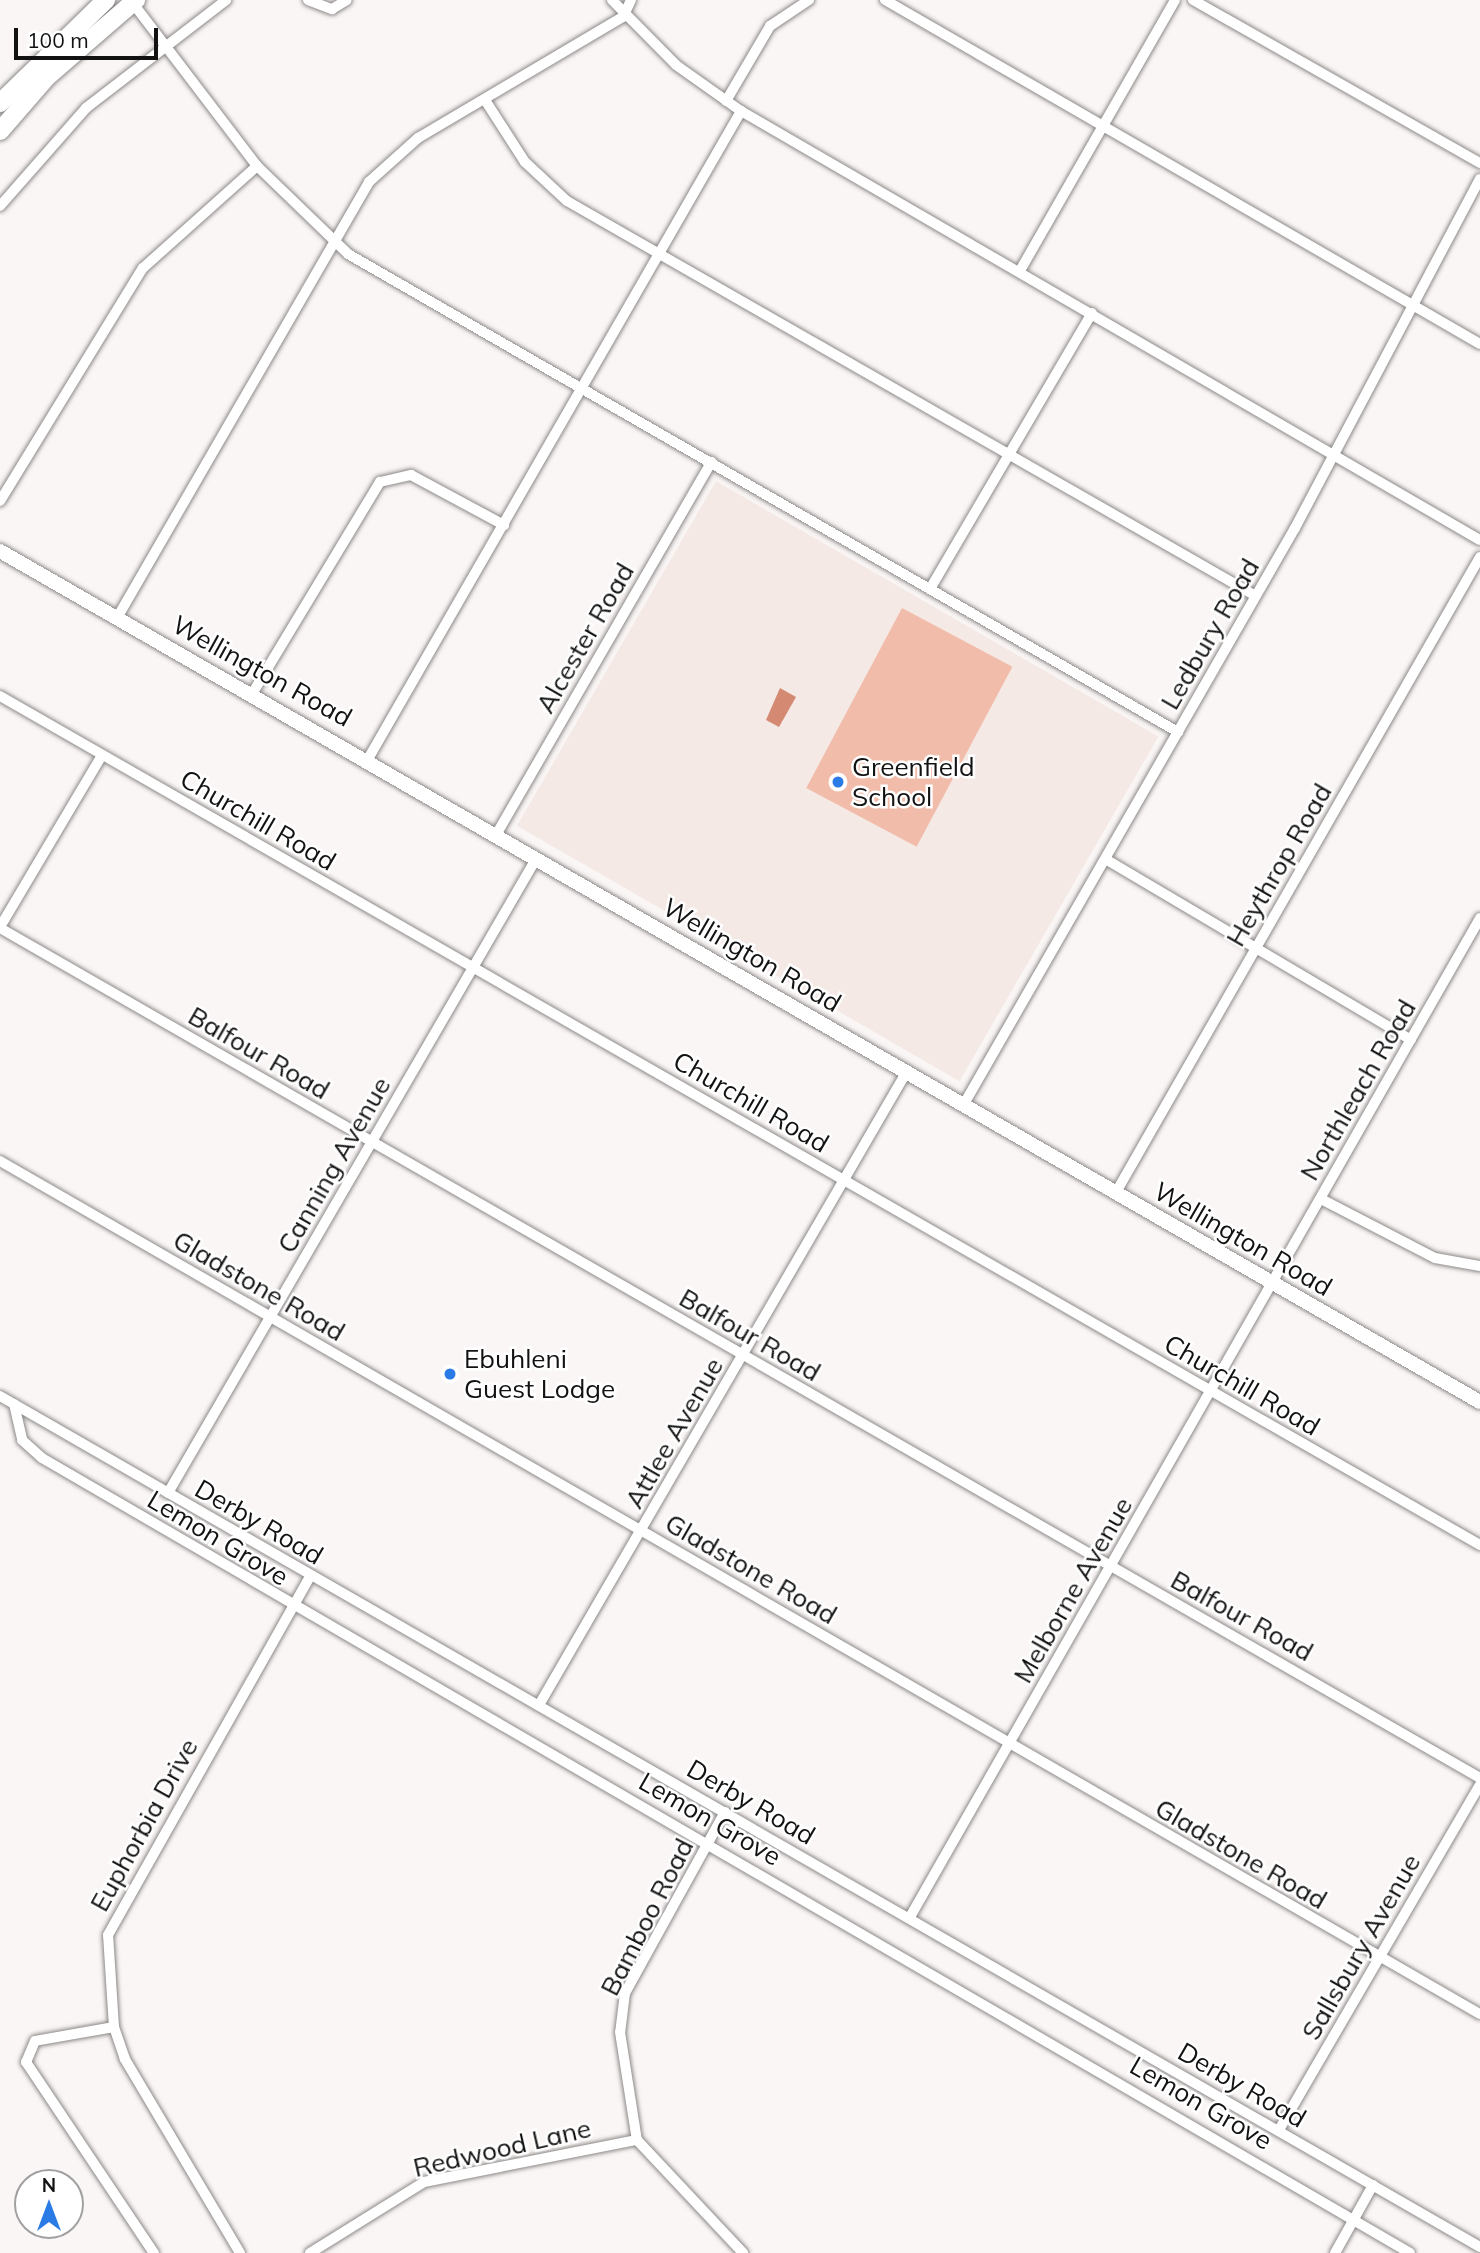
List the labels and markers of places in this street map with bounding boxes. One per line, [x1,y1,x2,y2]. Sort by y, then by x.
place label: Greenfield School [852,751,975,812]
marker: Greenfield School [830,774,846,790]
place label: Ebuhleni Guest Lodge [464,1343,615,1404]
marker: Ebuhleni Guest Lodge [442,1366,458,1382]

